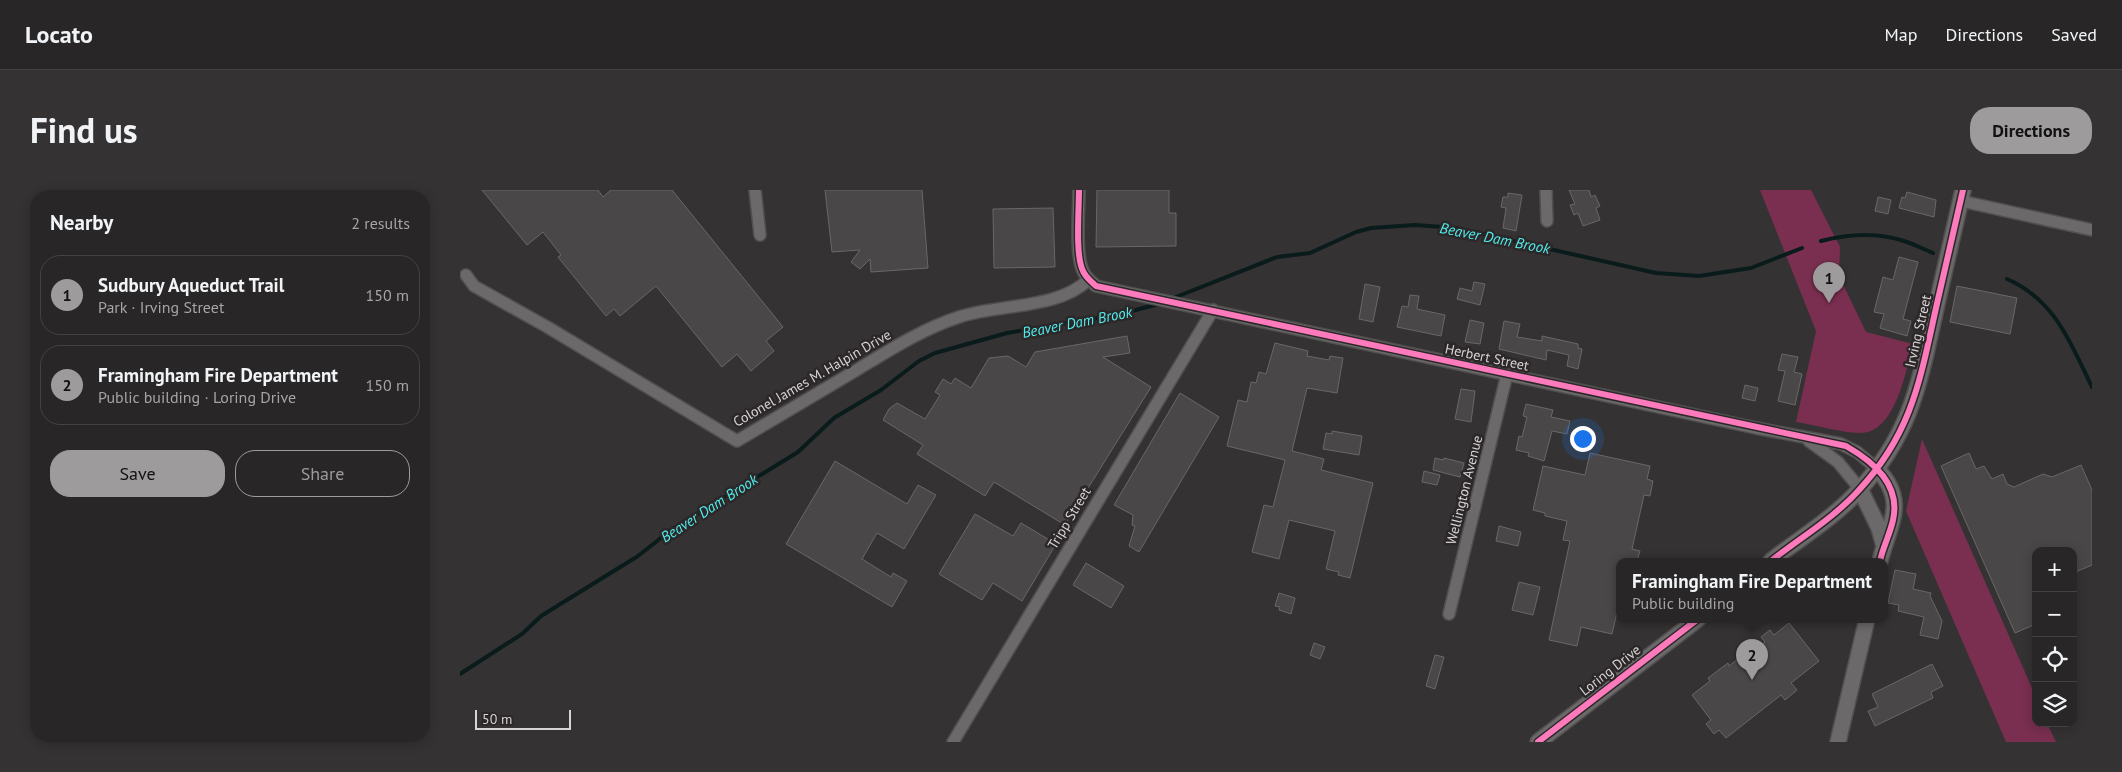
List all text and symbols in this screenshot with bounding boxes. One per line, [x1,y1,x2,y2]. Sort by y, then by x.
text: Locato [25,19,93,50]
text: Map [1885,23,1917,46]
text: Directions [1945,23,2023,46]
text: Saved [2051,23,2097,46]
text: Find us [30,107,138,153]
button: Directions [1970,107,2092,154]
text: Nearby [50,209,113,236]
text: 2 results [351,213,410,233]
water label: Beaver Dam Brook [1438,218,1553,258]
pin: 1 [1813,262,1845,303]
text: Sudbury Aqueduct Trail [98,273,284,297]
text: 1 [62,285,72,305]
text: 150 m [366,285,409,305]
street label: Irving Street [1901,293,1935,369]
text: Park · Irving Street [98,297,224,317]
water label: Beaver Dam Brook [1020,302,1135,342]
street label: Colonel James M. Halpin Drive [730,325,894,431]
street label: Herbert Street [1443,339,1531,375]
text: Framingham Fire Department [98,363,338,387]
text: 2 [62,375,72,395]
text: 150 m [366,375,409,395]
text: Public building · Loring Drive [98,387,296,407]
your location [1570,426,1596,452]
street label: Wellington Avenue [1442,433,1486,547]
button: Save [50,450,225,497]
button: Share [235,450,410,497]
water label: Beaver Dam Brook [657,469,762,546]
street label: Tripp Street [1043,483,1095,552]
map controls [2032,547,2077,727]
button: + [2032,547,2077,592]
popup [1616,558,1888,623]
text: Framingham Fire Department [1632,569,1872,593]
button: − [2032,592,2077,637]
text: Public building [1632,593,1734,613]
button: locate [2032,637,2077,682]
pin: 2 [1736,639,1768,680]
street label: Loring Drive [1576,641,1644,699]
button: layers [2032,682,2077,727]
scale bar [475,707,571,730]
text: 50 m [482,710,512,728]

